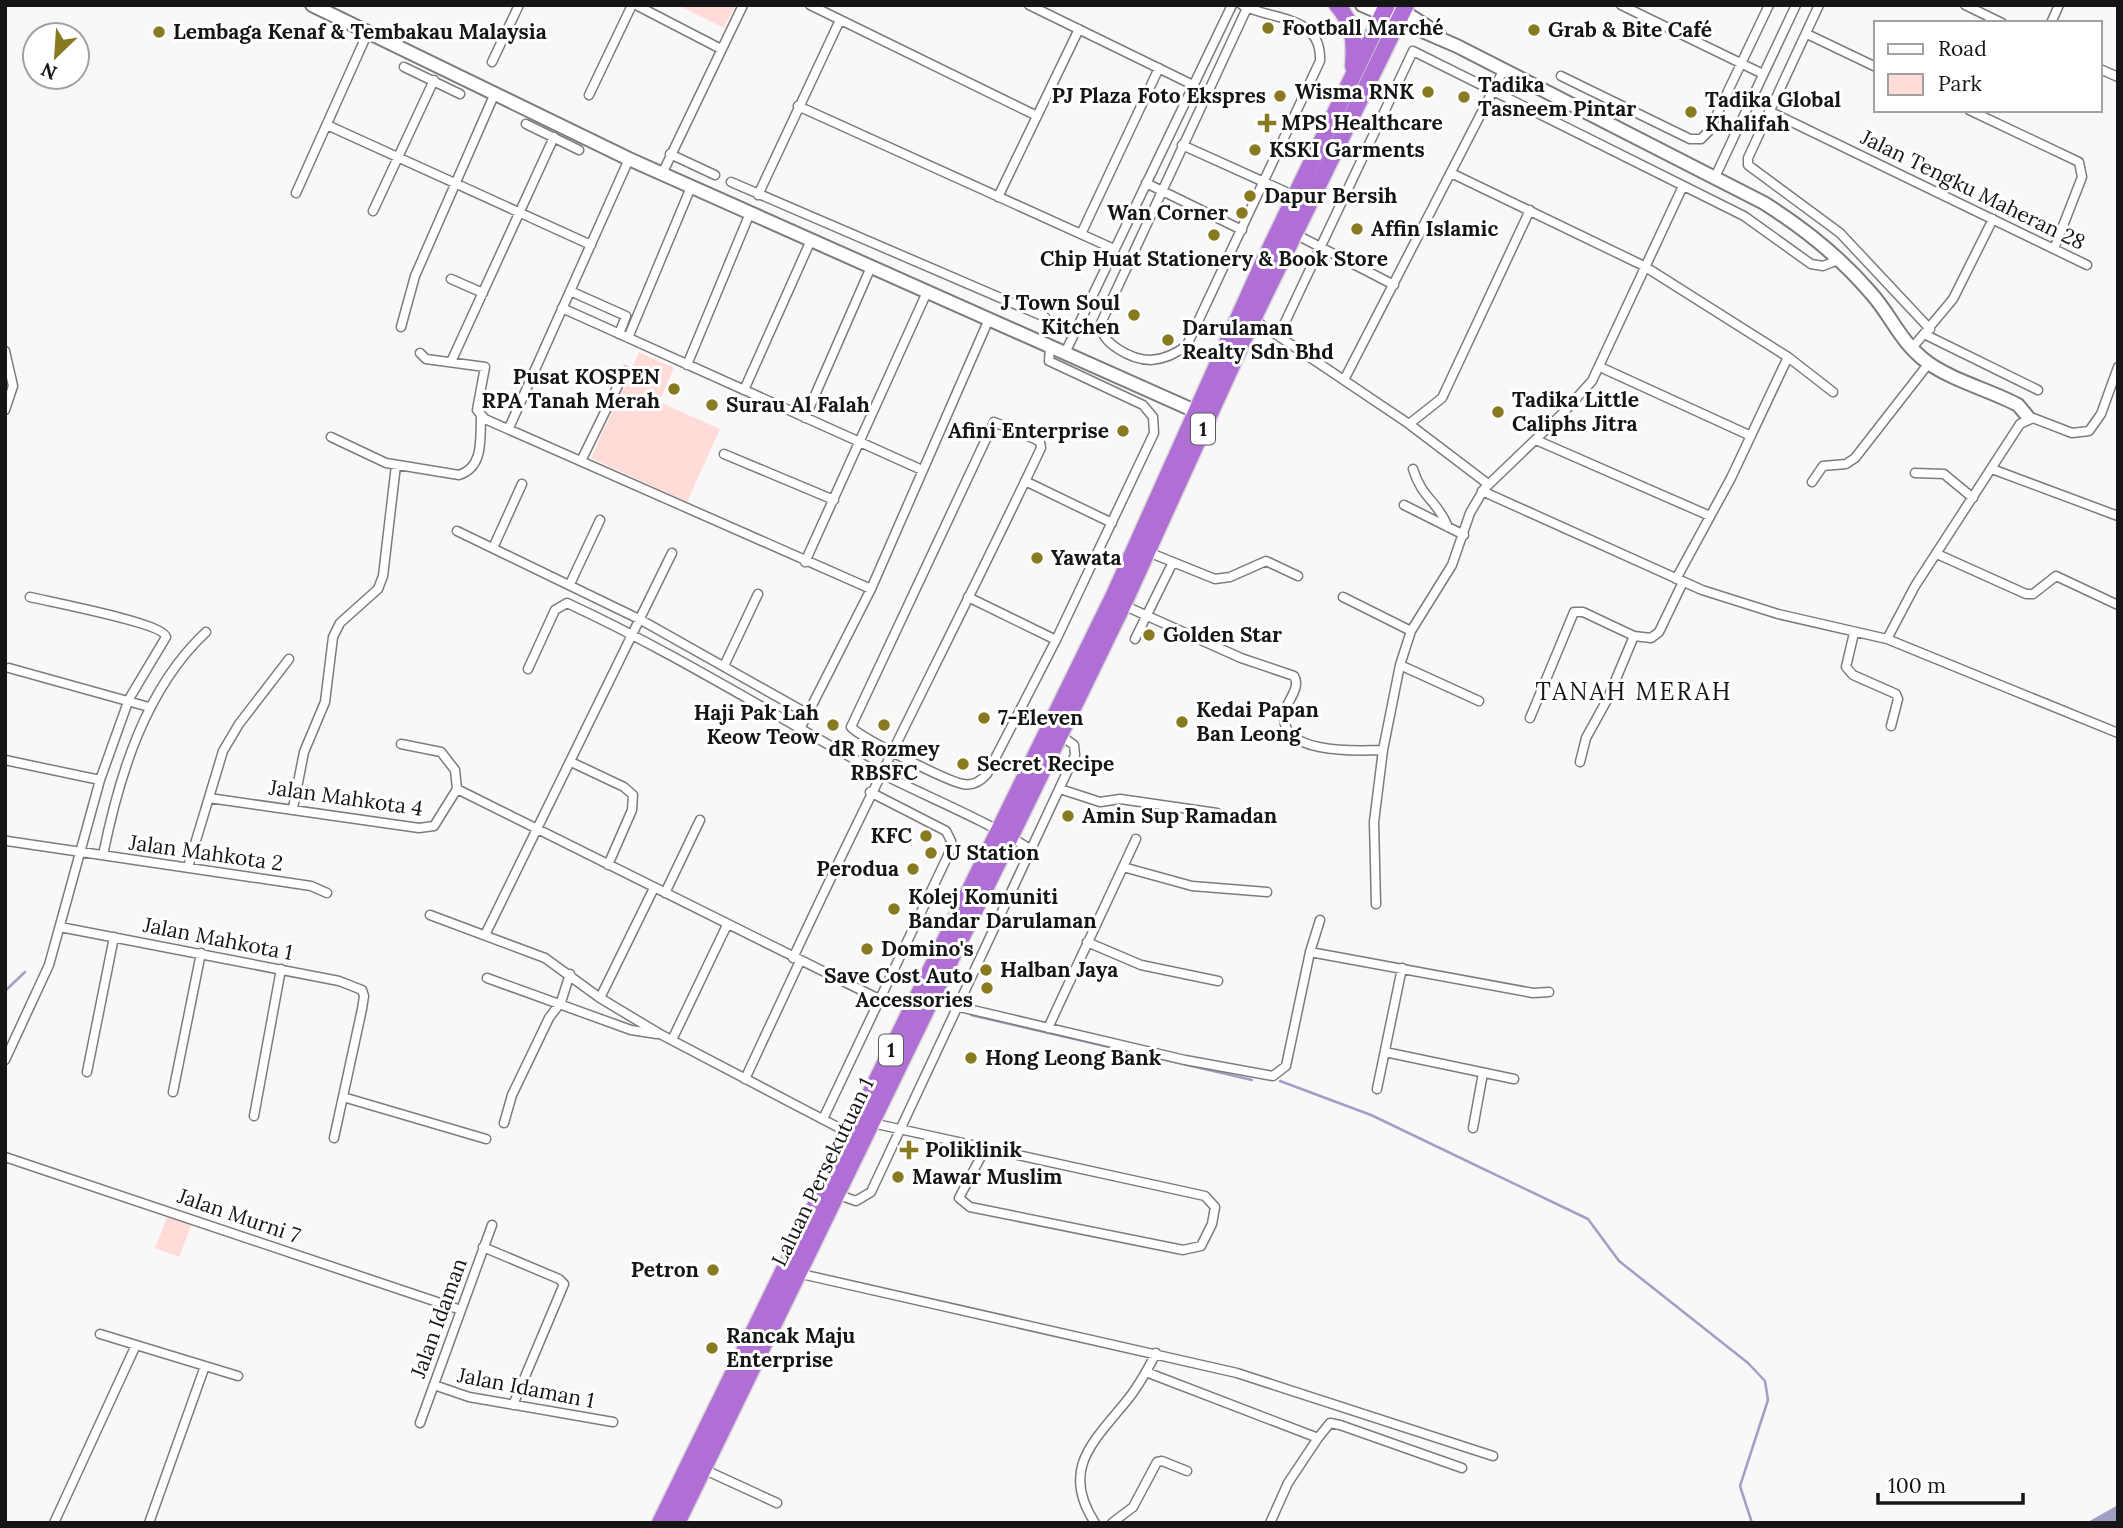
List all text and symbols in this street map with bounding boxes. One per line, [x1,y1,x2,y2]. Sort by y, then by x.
place label: Football Marché [1282,14,1444,41]
place label: Grab & Bite Café [1548,16,1712,43]
place label: Lembaga Kenaf & Tembakau Malaysia [173,18,547,45]
marker: Football Marché [1260,20,1276,36]
north arrow [21,21,91,91]
legend [1874,21,2102,112]
marker: Grab & Bite Café [1526,22,1542,38]
marker: Lembaga Kenaf & Tembakau Malaysia [151,24,167,40]
text: Road [1938,35,1987,62]
text: N [37,57,61,85]
text: Park [1938,70,1982,97]
place label: Tadika Tasneem Pintar [1478,71,1636,122]
place label: Wisma RNK [1295,78,1414,105]
place label: PJ Plaza Foto Ekspres [1051,82,1266,109]
marker: Wisma RNK [1420,84,1436,100]
place label: Tadika Global Khalifah [1705,86,1841,137]
marker: PJ Plaza Foto Ekspres [1272,88,1288,104]
marker: Tadika Tasneem Pintar [1456,89,1472,105]
marker: Tadika Global Khalifah [1683,104,1699,120]
place label: MPS Healthcare [1281,109,1443,136]
marker: MPS Healthcare [1259,115,1275,131]
street label: Jalan Tengku Maheran 28 [1856,123,2090,256]
place label: KSKI Garments [1269,136,1425,163]
marker: KSKI Garments [1247,142,1263,158]
place label: Dapur Bersih [1264,182,1397,209]
marker: Dapur Bersih [1242,188,1258,204]
place label: Wan Corner [1107,199,1228,226]
marker: Wan Corner [1234,205,1250,221]
place label: Affin Islamic [1371,215,1498,242]
marker: Affin Islamic [1349,221,1365,237]
marker: Chip Huat Stationery & Book Store [1206,227,1222,243]
place label: Chip Huat Stationery & Book Store [1040,245,1388,272]
place label: J Town Soul Kitchen [1001,289,1120,340]
marker: J Town Soul Kitchen [1126,307,1142,323]
place label: Darulaman Realty Sdn Bhd [1182,314,1334,365]
marker: Darulaman Realty Sdn Bhd [1160,332,1176,348]
place label: Pusat KOSPEN RPA Tanah Merah [482,363,660,414]
marker: Pusat KOSPEN RPA Tanah Merah [666,381,682,397]
place label: Tadika Little Caliphs Jitra [1512,386,1639,437]
place label: Surau Al Falah [726,391,870,418]
marker: Surau Al Falah [704,397,720,413]
marker: Tadika Little Caliphs Jitra [1490,404,1506,420]
road number: 1 [1191,414,1215,444]
place label: Afini Enterprise [948,417,1109,444]
marker: Afini Enterprise [1115,423,1131,439]
place label: Yawata [1051,544,1122,571]
marker: Yawata [1029,550,1045,566]
place label: Golden Star [1163,621,1282,648]
marker: Golden Star [1141,627,1157,643]
district label: TANAH MERAH [1535,676,1733,707]
place label: Kedai Papan Ban Leong [1196,696,1319,747]
place label: Haji Pak Lah Keow Teow [694,699,819,750]
place label: 7-Eleven [998,704,1084,731]
marker: 7-Eleven [976,710,992,726]
marker: Kedai Papan Ban Leong [1174,714,1190,730]
marker: Haji Pak Lah Keow Teow [825,717,841,733]
marker: dR Rozmey RBSFC [876,717,892,733]
place label: dR Rozmey RBSFC [828,735,940,786]
place label: Secret Recipe [977,750,1114,777]
marker: Secret Recipe [955,756,971,772]
street label: Jalan Mahkota 4 [266,773,425,822]
place label: Amin Sup Ramadan [1082,802,1277,829]
marker: Amin Sup Ramadan [1060,808,1076,824]
place label: KFC [871,822,913,849]
street label: Jalan Mahkota 2 [126,828,285,877]
marker: KFC [918,828,934,844]
place label: U Station [945,839,1039,866]
marker: U Station [923,845,939,861]
place label: Perodua [816,855,899,882]
marker: Perodua [905,861,921,877]
place label: Kolej Komuniti Bandar Darulaman [908,883,1097,934]
marker: Kolej Komuniti Bandar Darulaman [886,901,902,917]
street label: Jalan Mahkota 1 [140,911,295,966]
place label: Domino's [881,935,974,962]
marker: Domino's [859,941,875,957]
place label: Halban Jaya [1000,956,1118,983]
place label: Save Cost Auto Accessories [824,962,973,1013]
marker: Halban Jaya [978,962,994,978]
marker: Save Cost Auto Accessories [979,980,995,996]
road number: 1 [879,1034,903,1066]
place label: Hong Leong Bank [985,1044,1162,1071]
marker: Hong Leong Bank [963,1050,979,1066]
street label: Laluan Persekutuan 1 [765,1073,880,1270]
place label: Poliklinik [925,1136,1022,1163]
marker: Poliklinik [899,1140,919,1160]
place label: Mawar Muslim [912,1163,1062,1190]
marker: Mawar Muslim [890,1169,906,1185]
street label: Jalan Murni 7 [173,1182,304,1249]
street label: Jalan Idaman [404,1254,473,1382]
place label: Petron [631,1256,699,1283]
marker: Petron [705,1262,721,1278]
place label: Rancak Maju Enterprise [726,1322,855,1373]
marker: Rancak Maju Enterprise [704,1340,720,1356]
street label: Jalan Idaman 1 [454,1361,597,1414]
scale bar [1878,1462,2023,1506]
text: 100 m [1888,1472,1946,1499]

